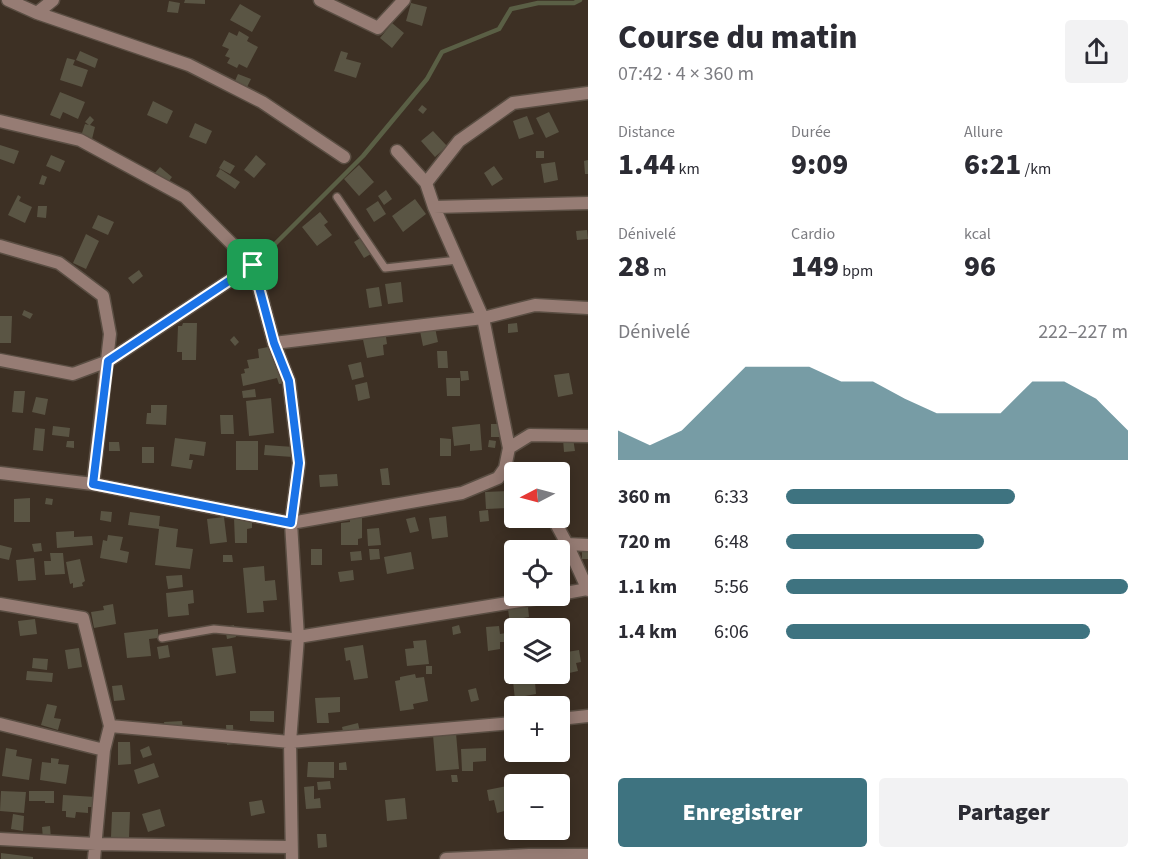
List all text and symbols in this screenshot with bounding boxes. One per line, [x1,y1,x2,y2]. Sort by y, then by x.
text: Course du matin [618,14,858,61]
button: share [1065,20,1128,83]
text: 07:42 · 4 × 360 m [618,60,754,88]
text: Distance [618,121,675,143]
text: Durée [791,121,831,143]
text: Allure [964,121,1003,143]
text: 1.44 [618,143,675,186]
text: 9:09 [791,143,848,186]
text: 6:21 [964,143,1021,186]
text: km [675,158,700,180]
text: /km [1021,158,1051,180]
text: Dénivelé [618,223,676,245]
text: Cardio [791,223,835,245]
text: kcal [964,223,991,245]
pin [227,239,278,290]
text: 28 [618,245,650,288]
text: 149 [791,245,839,288]
text: 96 [964,245,996,288]
icon: arrive [236,248,269,281]
text: m [650,260,667,282]
text: bpm [839,260,873,282]
text: Dénivelé [618,318,690,346]
text: 222–227 m [1038,318,1128,346]
north arrow [504,462,570,528]
map controls [504,462,570,840]
text: 360 m [618,483,671,511]
text: 6:33 [714,483,749,511]
text: 720 m [618,528,671,556]
text: 6:48 [714,528,749,556]
button: locate [504,540,570,606]
text: 1.1 km [618,573,677,601]
text: 5:56 [714,573,749,601]
button: layers [504,618,570,684]
text: 1.4 km [618,618,677,646]
text: 6:06 [714,618,749,646]
button: + [504,696,570,762]
button: − [504,774,570,840]
button: Enregistrer [618,778,867,847]
button: Partager [879,778,1128,847]

